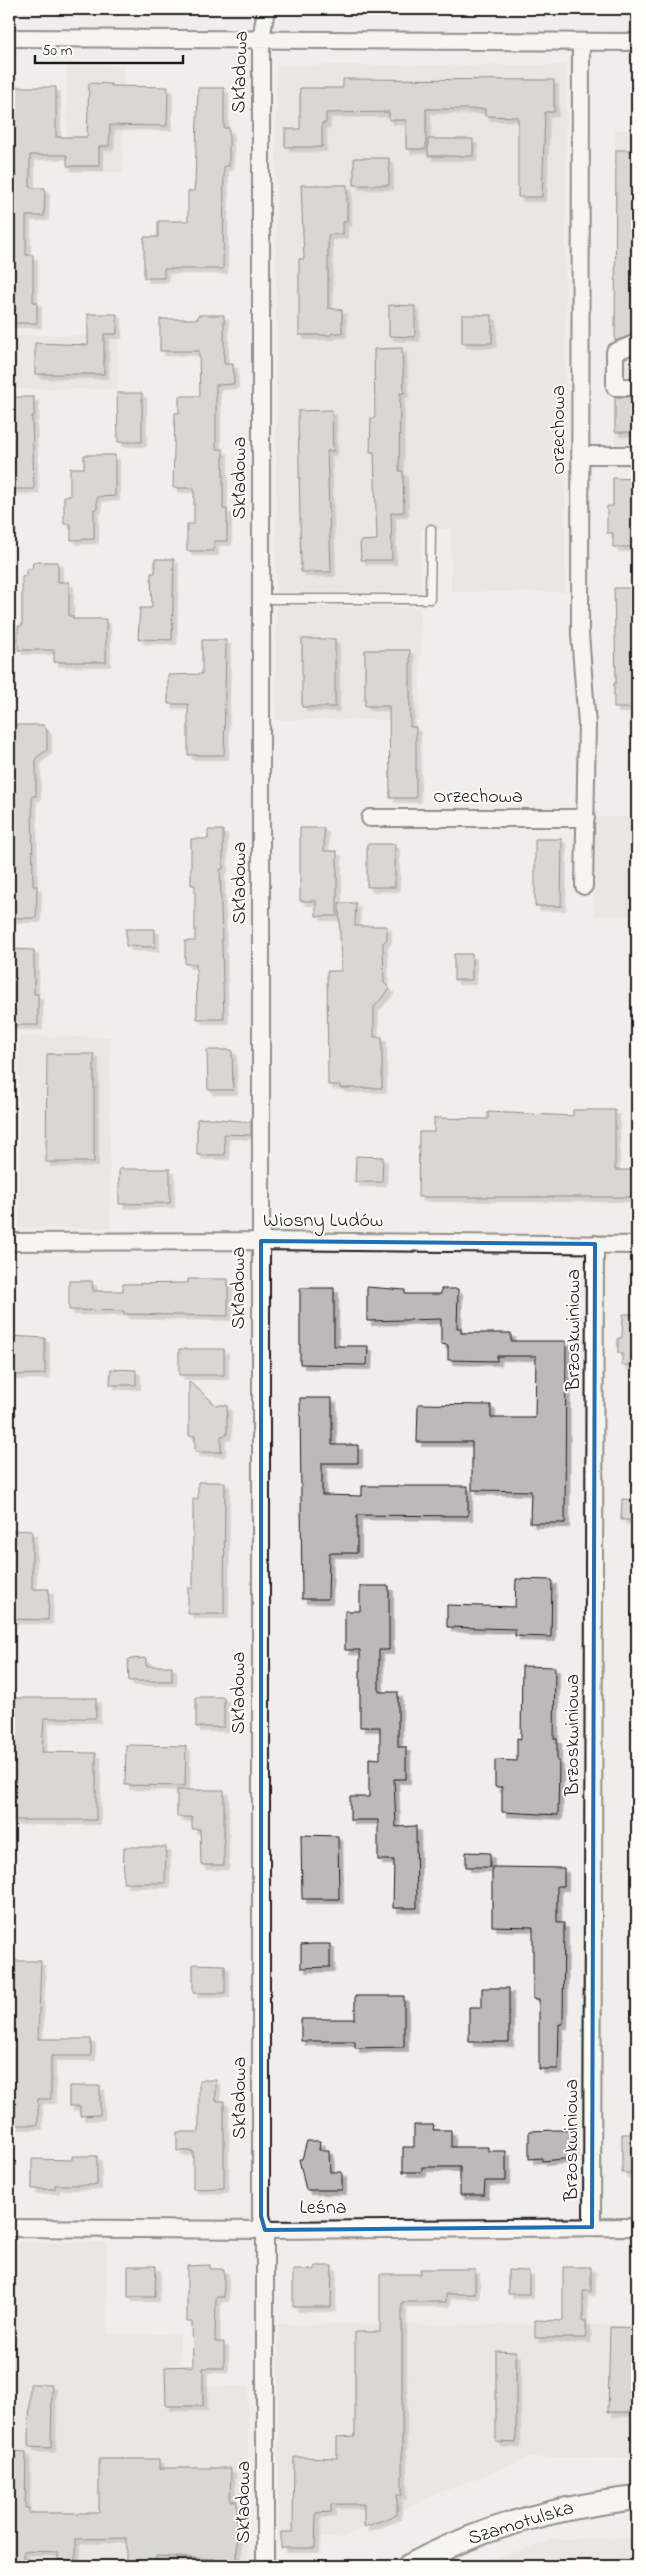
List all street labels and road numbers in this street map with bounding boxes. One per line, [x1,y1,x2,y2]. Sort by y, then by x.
street label: Składowa [225,30,257,114]
street label: Orzechowa [545,385,574,475]
street label: Składowa [226,437,255,519]
street label: Orzechowa [433,783,523,812]
street label: Składowa [226,842,255,924]
street label: Wiosny Ludów [263,1207,383,1236]
street label: Składowa [225,1247,254,1329]
street label: Brzoskwiniowa [560,1269,589,1392]
street label: Składowa [225,1652,254,1734]
street label: Brzoskwiniowa [559,1674,588,1797]
street label: Składowa [226,2057,255,2139]
street label: Brzoskwiniowa [558,2079,587,2202]
street label: Leśna [299,2194,347,2223]
street label: Składowa [230,2461,259,2543]
street label: Szamotulska [465,2494,577,2554]

